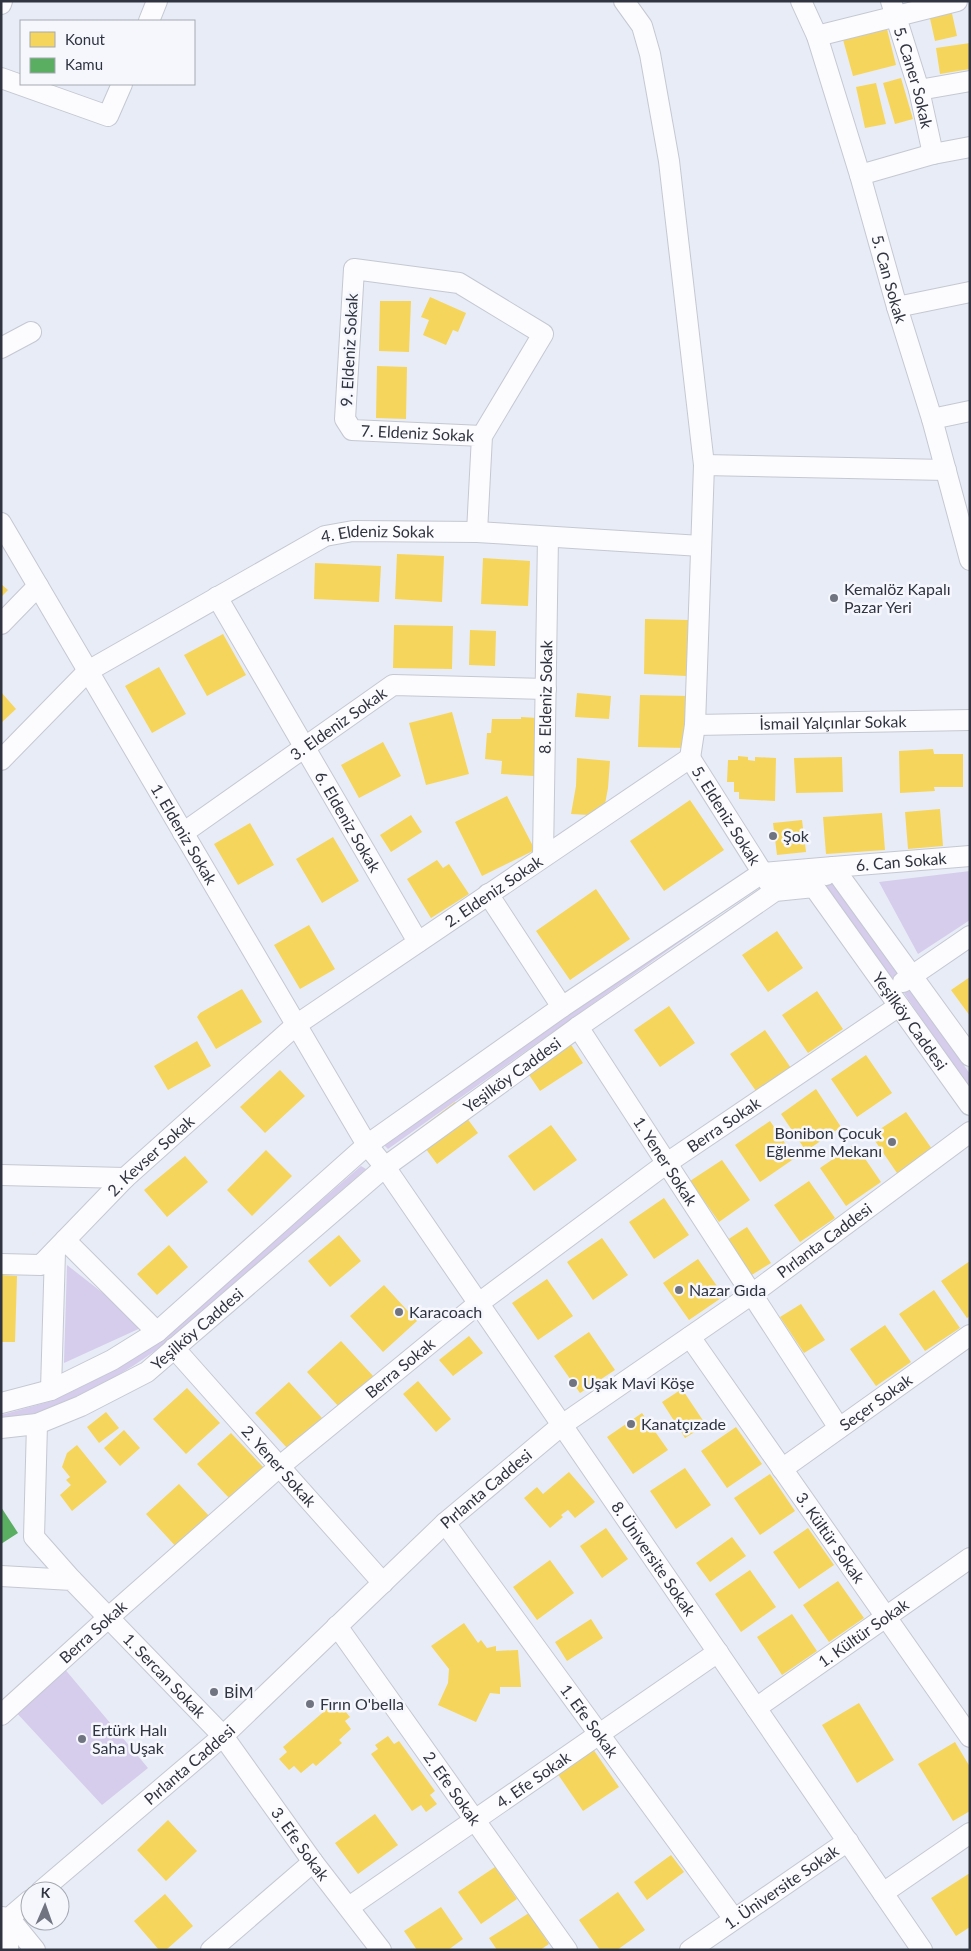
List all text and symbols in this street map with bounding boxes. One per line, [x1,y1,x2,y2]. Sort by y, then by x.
legend [20,20,195,85]
street label: 5. Caner Sokak [891,24,937,131]
text: Konut [65,30,106,48]
text: Kamu [65,55,103,73]
street label: 5. Can Sokak [868,233,912,326]
street label: 9. Eldeniz Sokak [336,292,361,407]
street label: 7. Eldeniz Sokak [360,420,476,445]
street label: 4. Eldeniz Sokak [319,521,435,546]
place label: Kemalöz Kapalı Pazar Yeri [844,579,951,616]
marker: Kemalöz Kapalı Pazar Yeri [828,592,840,604]
street label: 8. Eldeniz Sokak [535,639,555,754]
street label: 3. Eldeniz Sokak [286,682,391,764]
street label: İsmail Yalçınlar Sokak [759,711,908,733]
street label: 5. Eldeniz Sokak [688,762,766,869]
street label: 6. Eldeniz Sokak [312,768,386,876]
street label: 1. Eldeniz Sokak [148,780,222,888]
place label: Şok [783,826,810,845]
marker: Şok [767,830,779,842]
street label: 6. Can Sokak [855,848,948,874]
street label: 2. Eldeniz Sokak [441,851,546,930]
street label: Yeşilköy Caddesi [869,968,952,1073]
street label: Yeşilköy Caddesi [459,1033,564,1116]
street label: Berra Sokak [683,1092,764,1156]
street label: 2. Kevser Sokak [103,1110,198,1200]
street label: 1. Yener Sokak [630,1113,702,1210]
place label: Bonibon Çocuk Eğlenme Mekanı [766,1123,883,1160]
marker: Bonibon Çocuk Eğlenme Mekanı [886,1136,898,1148]
street label: Pırlanta Caddesi [773,1199,875,1281]
place label: Nazar Gıda [689,1280,766,1299]
street label: Yeşilköy Caddesi [147,1284,247,1373]
marker: Nazar Gıda [673,1284,685,1296]
place label: Karacoach [409,1302,482,1321]
marker: Karacoach [393,1306,405,1318]
street label: Berra Sokak [361,1333,439,1401]
street label: Seçer Sokak [835,1369,916,1434]
place label: Uşak Mavi Köşe [583,1373,695,1392]
marker: Uşak Mavi Köşe [567,1377,579,1389]
place label: Kanatçızade [641,1414,726,1433]
marker: Kanatçızade [625,1418,637,1430]
street label: 2. Yener Sokak [238,1421,321,1511]
street label: Pırlanta Caddesi [436,1445,535,1532]
street label: 3. Kültür Sokak [793,1488,870,1587]
street label: 8. Üniversite Sokak [608,1497,700,1620]
street label: 1. Kültür Sokak [814,1594,913,1671]
street label: Berra Sokak [55,1596,131,1667]
street label: 1. Sercan Sokak [120,1629,211,1722]
street label: 1. Efe Sokak [557,1680,623,1762]
place label: BİM [224,1682,254,1701]
marker: BİM [208,1686,220,1698]
place label: Fırın O'bella [320,1694,404,1713]
marker: Fırın O'bella [304,1698,316,1710]
place label: Ertürk Halı Saha Uşak [92,1720,167,1757]
street label: Pırlanta Caddesi [140,1720,238,1808]
marker: Ertürk Halı Saha Uşak [76,1733,88,1745]
street label: 2. Efe Sokak [420,1747,486,1829]
street label: 4. Efe Sokak [492,1747,574,1811]
street label: 3. Efe Sokak [268,1803,334,1885]
street label: 1. Üniversite Sokak [720,1840,843,1933]
north arrow [20,1881,70,1931]
text: K [40,1884,51,1901]

